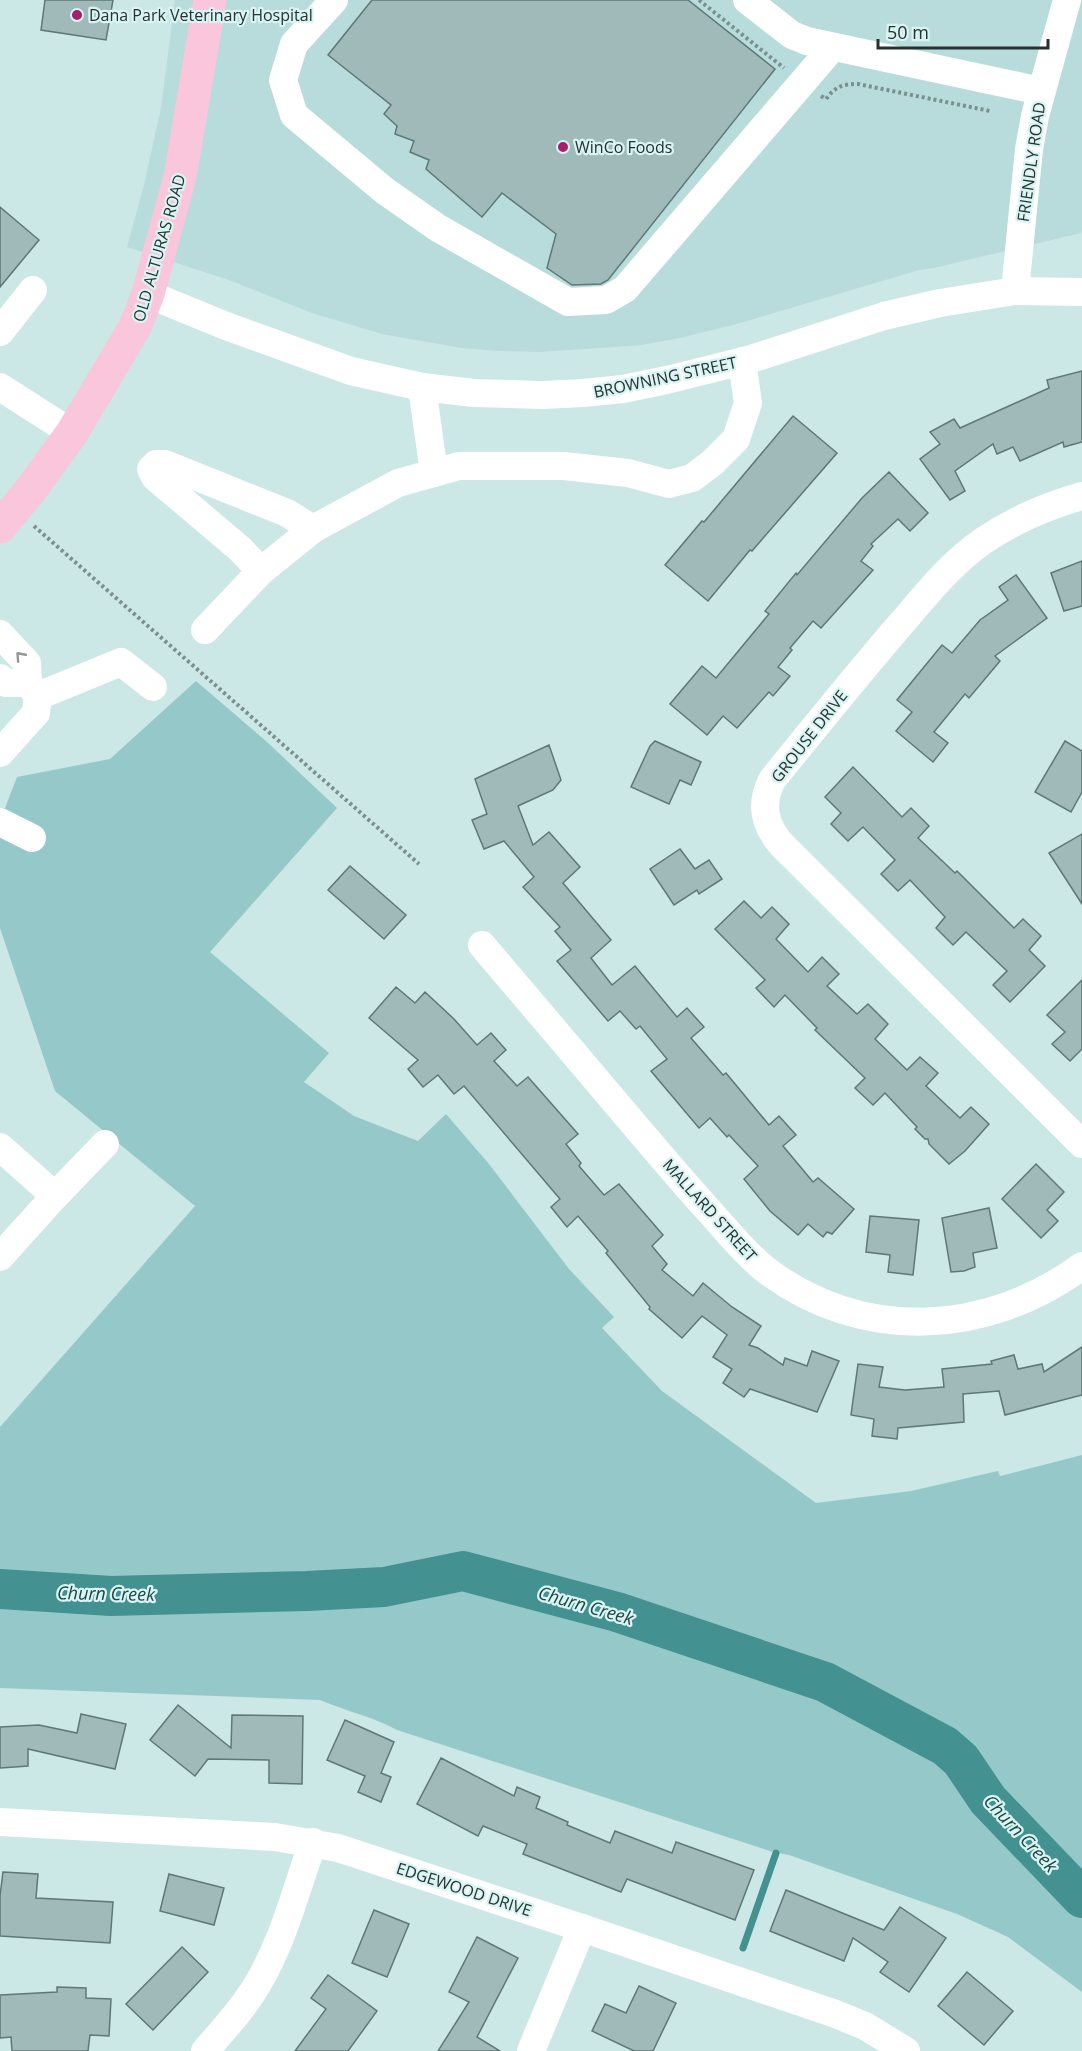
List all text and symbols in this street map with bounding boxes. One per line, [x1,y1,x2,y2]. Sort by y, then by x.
place label: Dana Park Veterinary Hospital [89,4,313,26]
marker: Dana Park Veterinary Hospital [70,8,84,22]
scale bar [878,12,1048,50]
text: 50 m [887,20,929,44]
street label: FRIENDLY ROAD [1012,101,1050,223]
place label: WinCo Foods [575,136,672,158]
marker: WinCo Foods [556,140,570,154]
street label: OLD ALTURAS ROAD [127,172,191,324]
street label: BROWNING STREET [591,351,739,403]
one-way arrow [16,652,27,663]
street label: GROUSE DRIVE [766,685,852,787]
street label: MALLARD STREET [658,1154,762,1266]
water label: Churn Creek [57,1580,156,1606]
water label: Churn Creek [536,1580,638,1630]
water label: Churn Creek [979,1789,1064,1878]
street label: EDGEWOOD DRIVE [394,1857,534,1921]

